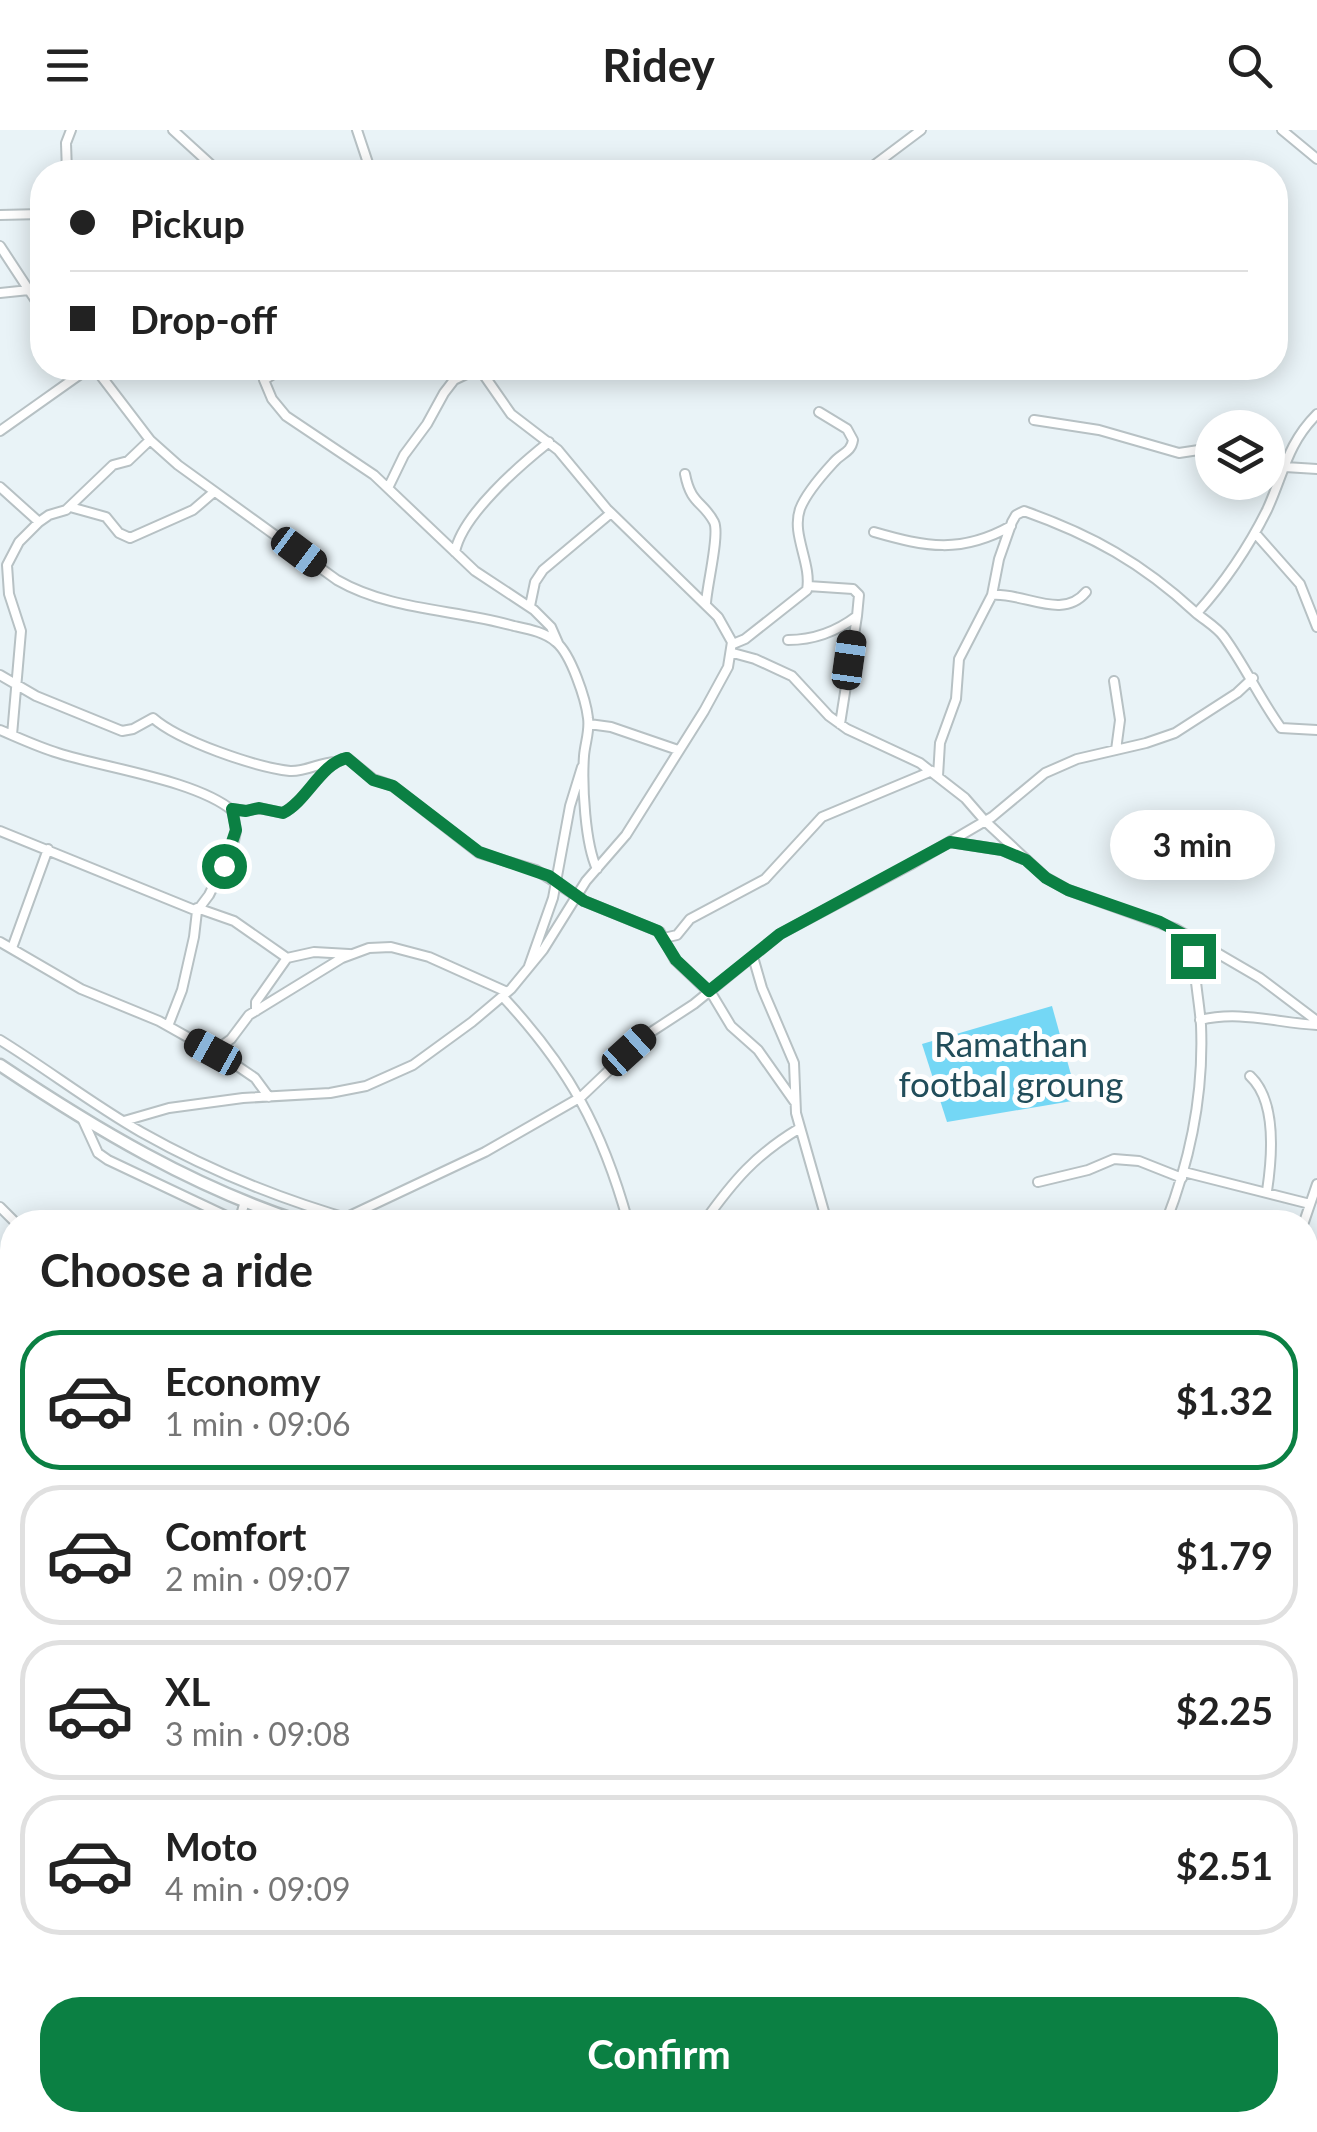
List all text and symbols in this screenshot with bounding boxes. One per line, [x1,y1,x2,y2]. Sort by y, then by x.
icon: menu [40,38,95,93]
text: Ridey [602,38,715,92]
icon: search [1222,38,1277,93]
text: Pickup [130,200,245,246]
text: Drop-off [130,296,277,342]
map controls [1195,410,1285,500]
button: layers [1195,410,1285,500]
car [266,522,332,582]
car [830,628,868,692]
callout: 3 min [1110,811,1276,881]
text: 3 min [1153,825,1232,864]
route start [202,844,247,889]
route end [1171,934,1216,979]
car [597,1019,661,1081]
park label: Ramathan footbal groung [898,1022,1124,1104]
car [179,1024,247,1080]
text: Choose a ride [40,1243,313,1297]
icon: car [45,1355,135,1445]
text: Economy [165,1358,320,1404]
text: $1.32 [1176,1377,1273,1423]
text: 1 min · 09:06 [165,1404,351,1443]
icon: car [45,1510,135,1600]
text: Comfort [165,1513,306,1559]
text: $1.79 [1176,1532,1273,1578]
text: 2 min · 09:07 [165,1559,351,1598]
icon: car [45,1665,135,1755]
text: XL [165,1668,210,1714]
text: $2.25 [1176,1687,1273,1733]
text: 3 min · 09:08 [165,1714,351,1753]
icon: car [45,1820,135,1910]
text: Moto [165,1823,258,1869]
text: $2.51 [1176,1842,1273,1888]
text: 4 min · 09:09 [165,1869,351,1908]
button: Confirm [40,1997,1278,2112]

